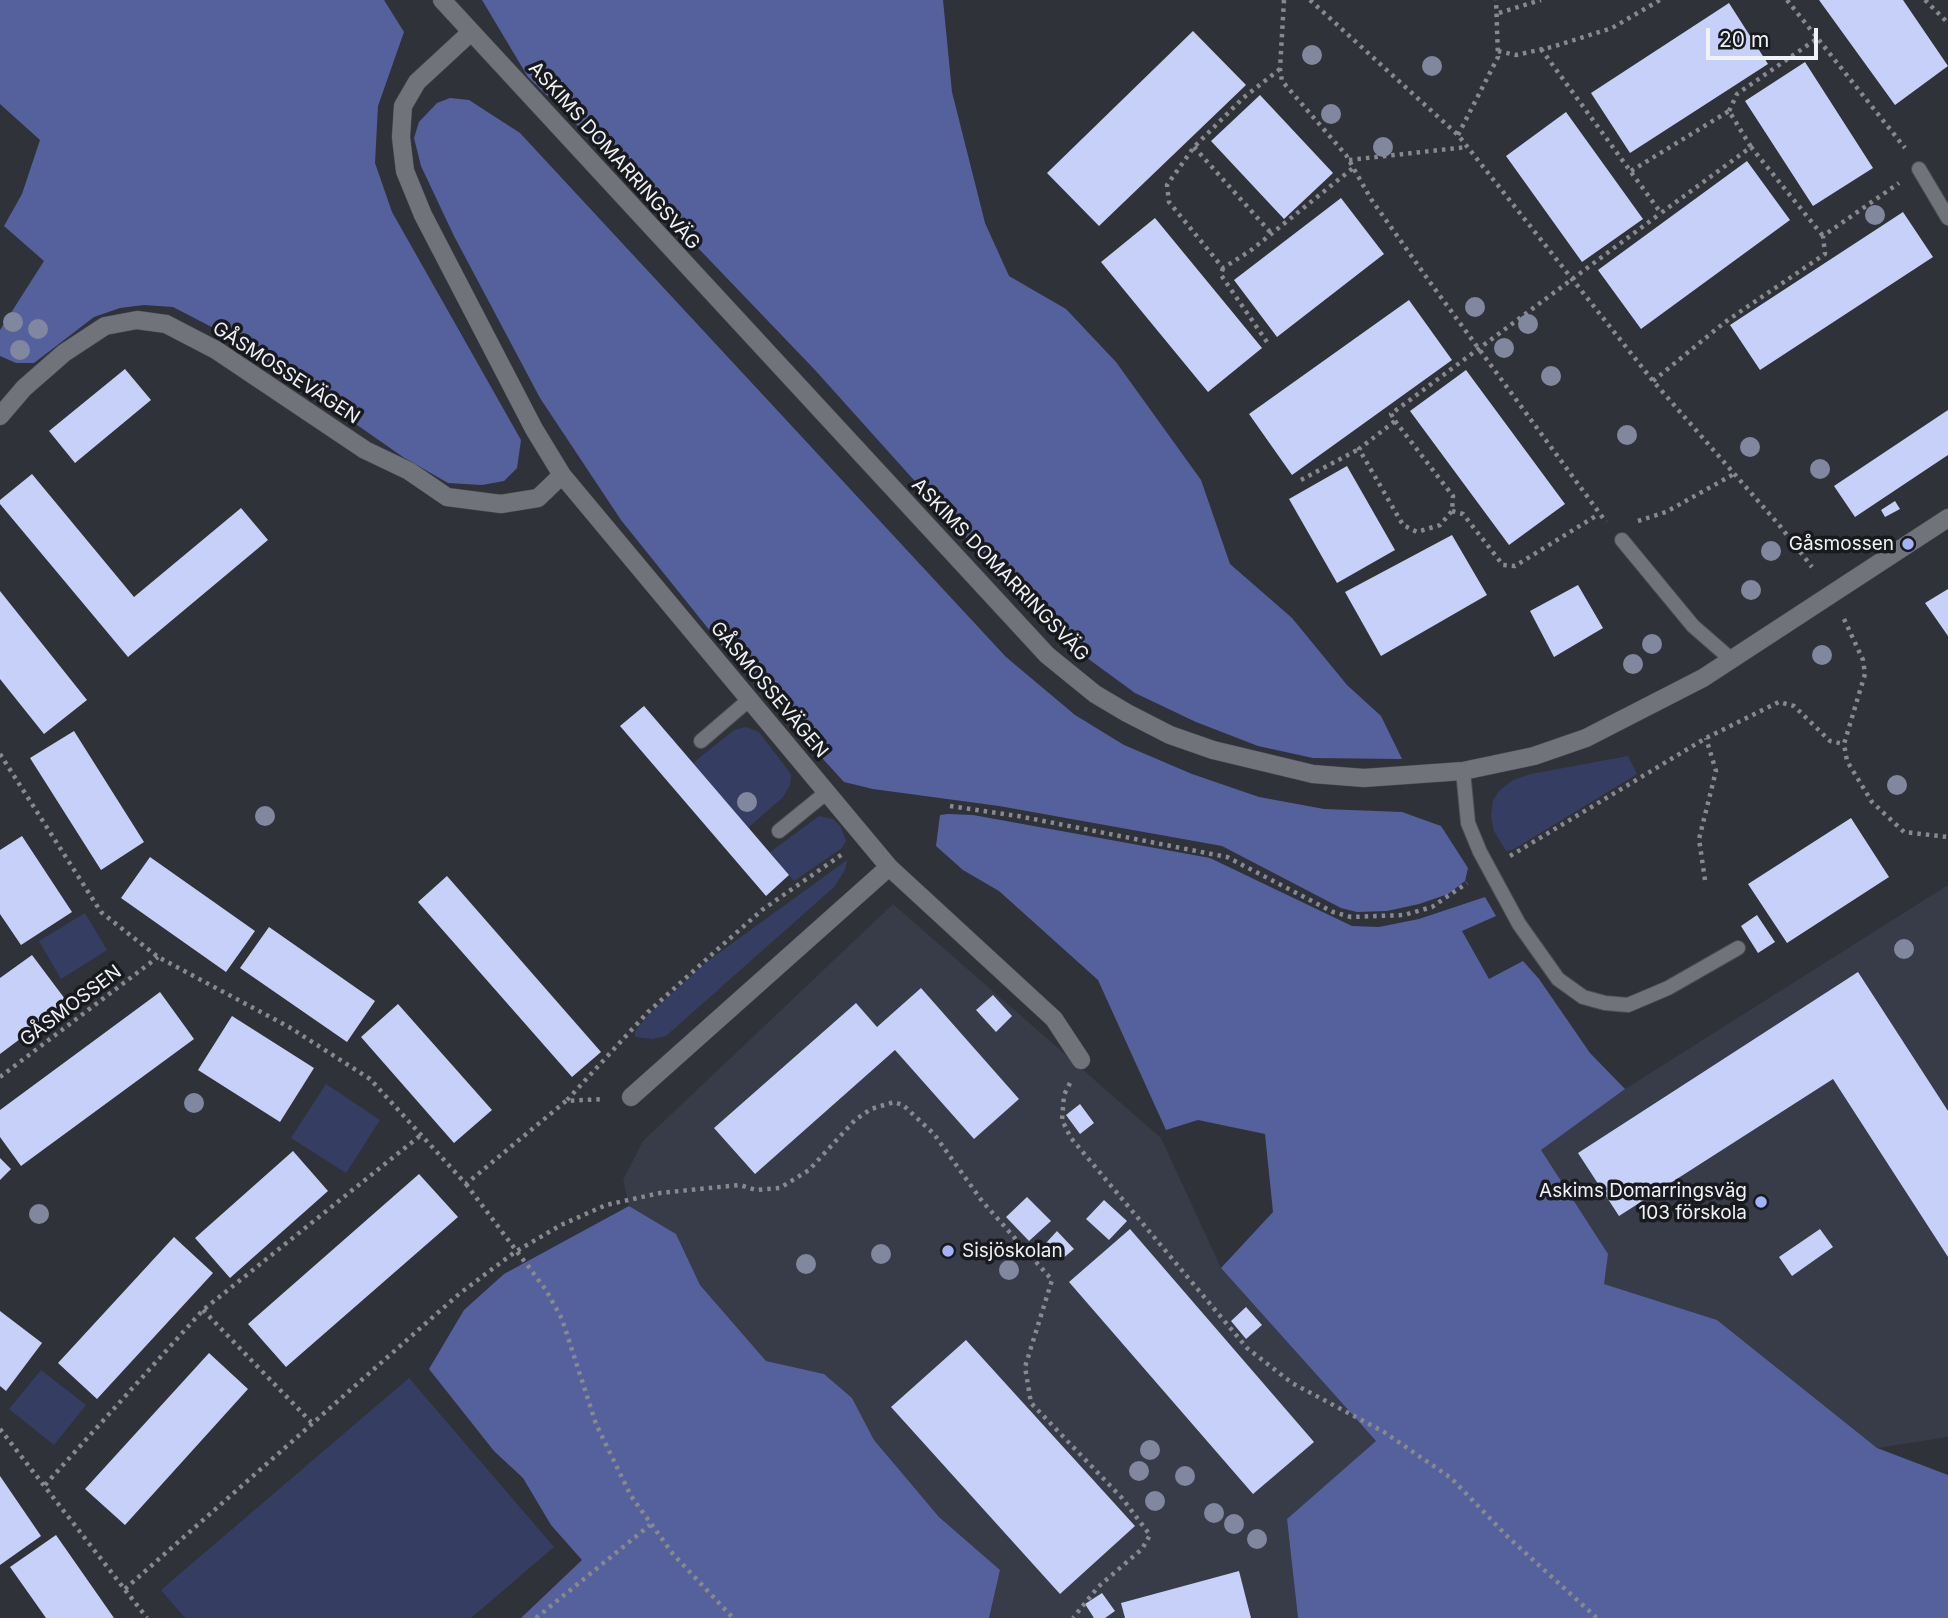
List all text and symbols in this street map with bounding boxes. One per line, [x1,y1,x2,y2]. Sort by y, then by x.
scale bar [1710,14,1822,58]
text: 20 m [1719,27,1769,52]
street label: ASKIMS DOMARRINGSVÄG [524,57,704,255]
street label: GÅSMOSSEVÄGEN [208,317,364,429]
street label: ASKIMS DOMARRINGSVÄG [907,474,1093,666]
place label: Gåsmossen [1789,533,1894,555]
marker: Gåsmossen [1900,536,1916,552]
street label: GÅSMOSSEVÄGEN [705,617,833,763]
street label: GÅSMOSSEN [16,961,126,1051]
place label: Askims Domarringsväg 103 förskola [1539,1180,1747,1224]
marker: Askims Domarringsväg 103 förskola [1753,1194,1769,1210]
place label: Sisjöskolan [962,1240,1063,1262]
marker: Sisjöskolan [940,1243,956,1259]

